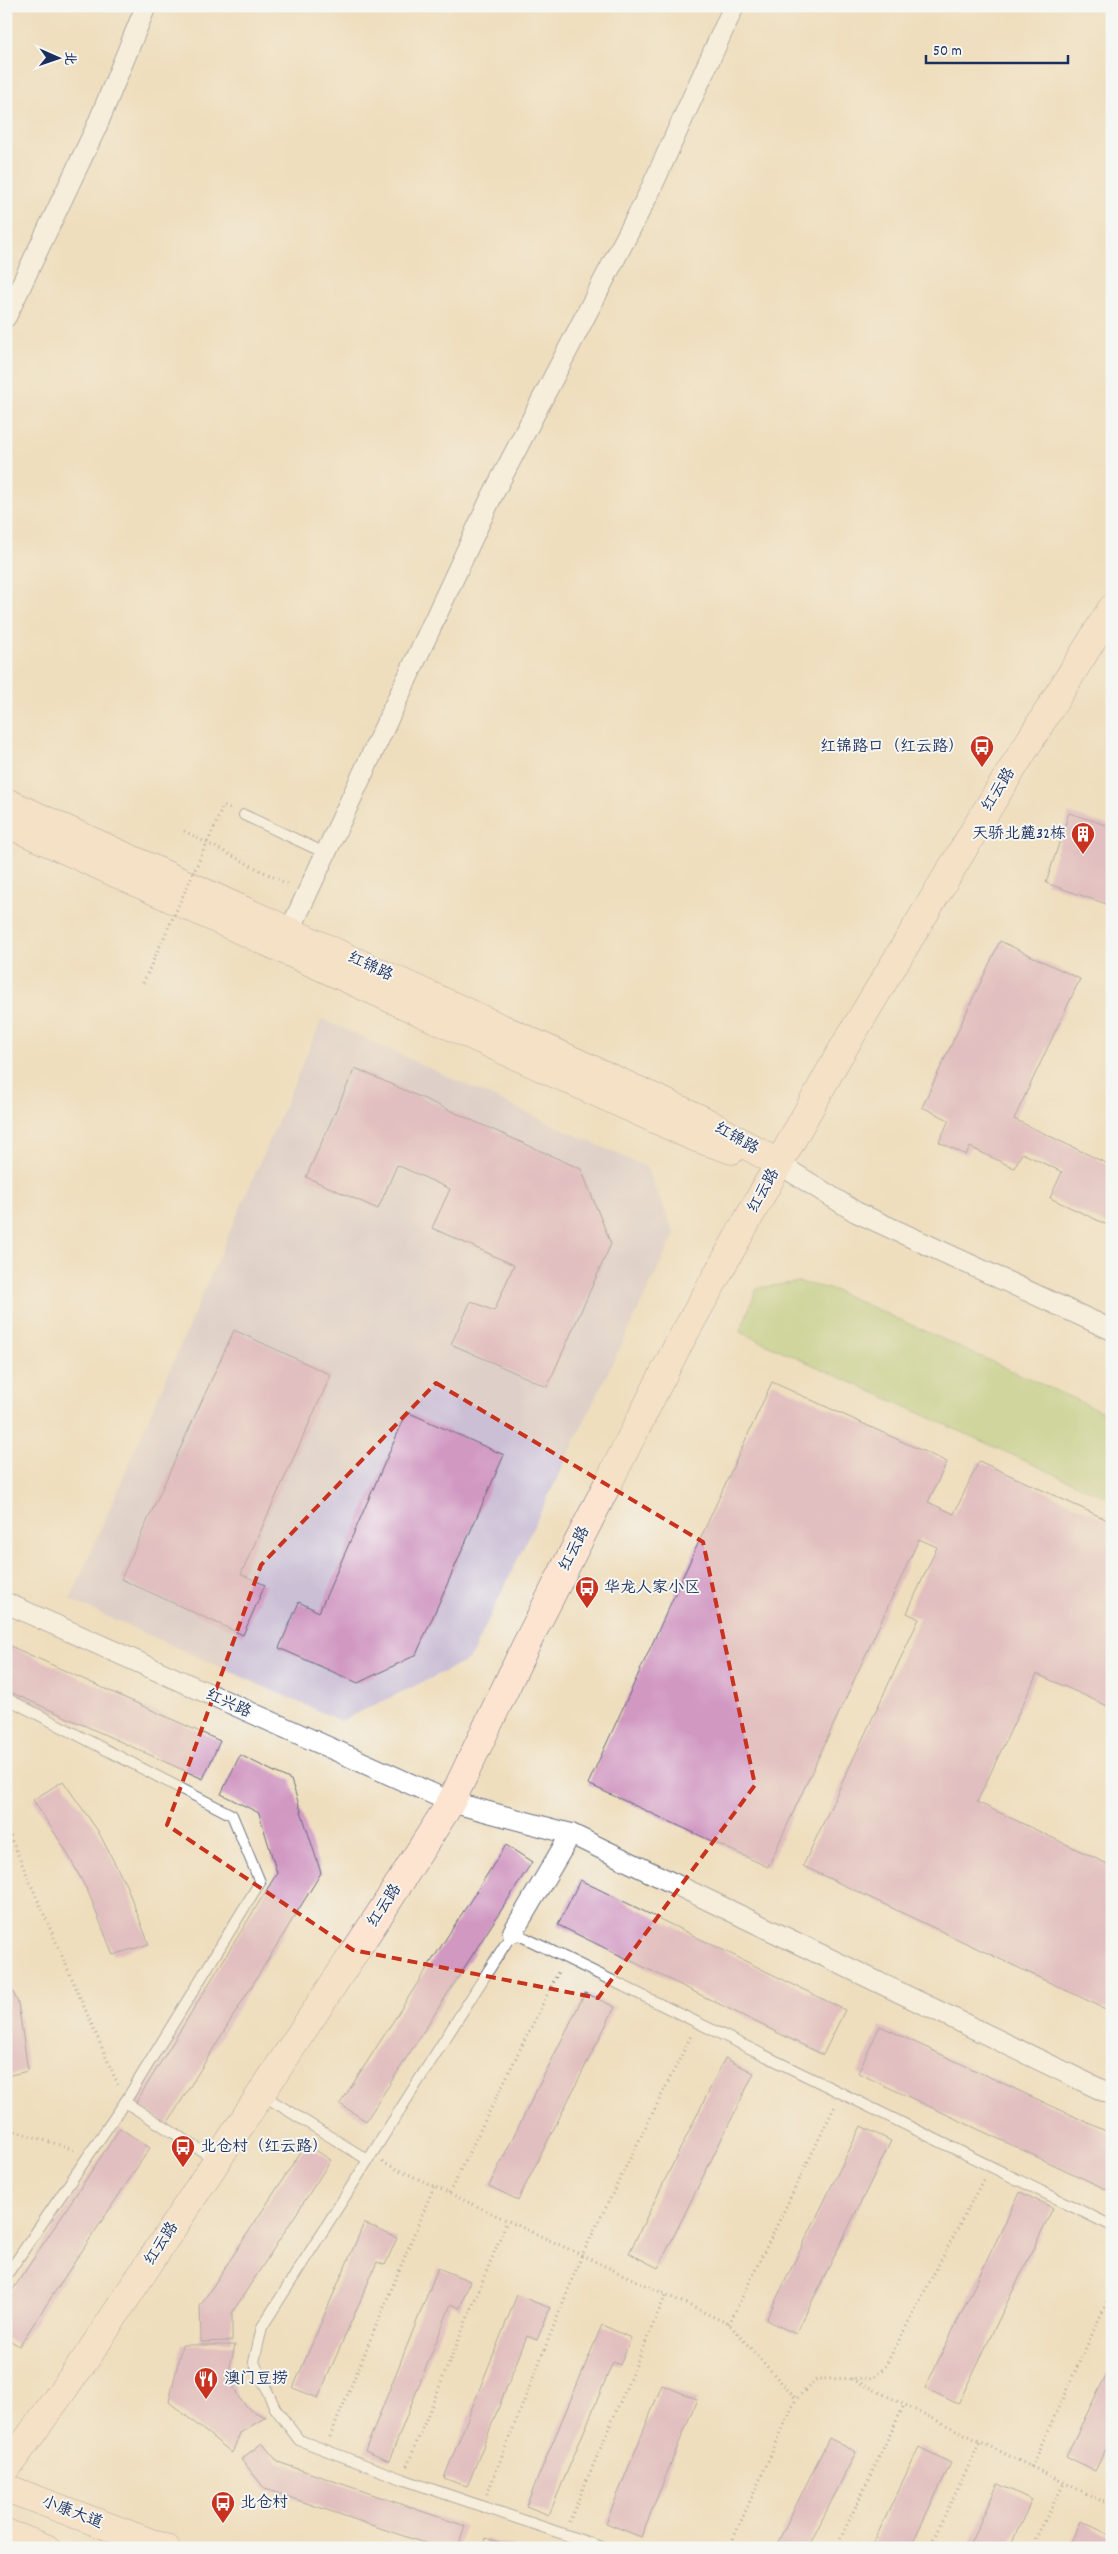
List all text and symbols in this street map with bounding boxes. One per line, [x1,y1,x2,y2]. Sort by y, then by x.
north arrow [32,32,82,82]
scale bar [926,32,1068,64]
text: 50 m [933,41,962,63]
text: 北 [59,51,79,66]
bus stop icon: 红锦路口（红云路） [969,734,995,768]
place label: 红锦路口（红云路） [820,736,964,759]
street label: 红云路 [977,764,1021,816]
building icon: 天骄北麓32栋 [1070,821,1096,855]
place label: 天骄北麓32栋 [972,823,1066,846]
street label: 红锦路 [343,946,397,988]
street label: 红锦路 [709,1117,763,1161]
street label: 红云路 [742,1164,786,1218]
street label: 红云路 [554,1522,596,1576]
bus stop icon: 华龙人家小区 [574,1575,600,1609]
place label: 华龙人家小区 [604,1577,700,1600]
street label: 红兴路 [201,1684,255,1724]
street label: 红云路 [362,1880,408,1932]
bus stop icon: 北仓村（红云路） [170,2134,196,2168]
place label: 北仓村（红云路） [200,2136,328,2159]
street label: 红云路 [139,2218,185,2270]
restaurant icon: 澳门豆捞 [193,2366,219,2400]
place label: 澳门豆捞 [224,2368,288,2391]
bus stop icon: 北仓村 [210,2490,236,2524]
street label: 小康大道 [38,2491,106,2535]
place label: 北仓村 [240,2492,288,2515]

